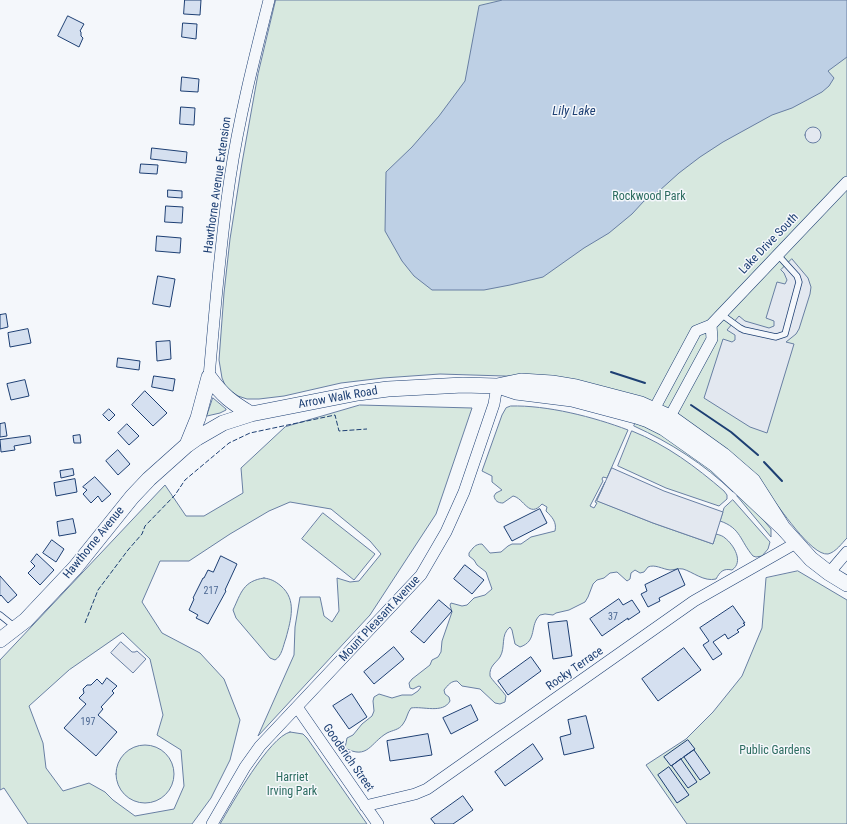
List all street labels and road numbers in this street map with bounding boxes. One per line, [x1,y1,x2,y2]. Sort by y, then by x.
street label: Hawthorne Avenue Extension [201,116,235,254]
street label: Lake Drive South [736,211,802,277]
street label: Arrow Walk Road [297,384,379,412]
street label: Hawthorne Avenue [60,504,128,582]
street label: Mount Pleasant Avenue [337,573,423,665]
street label: Rocky Terrace [544,644,606,694]
street label: Gooderich Street [319,721,377,795]

